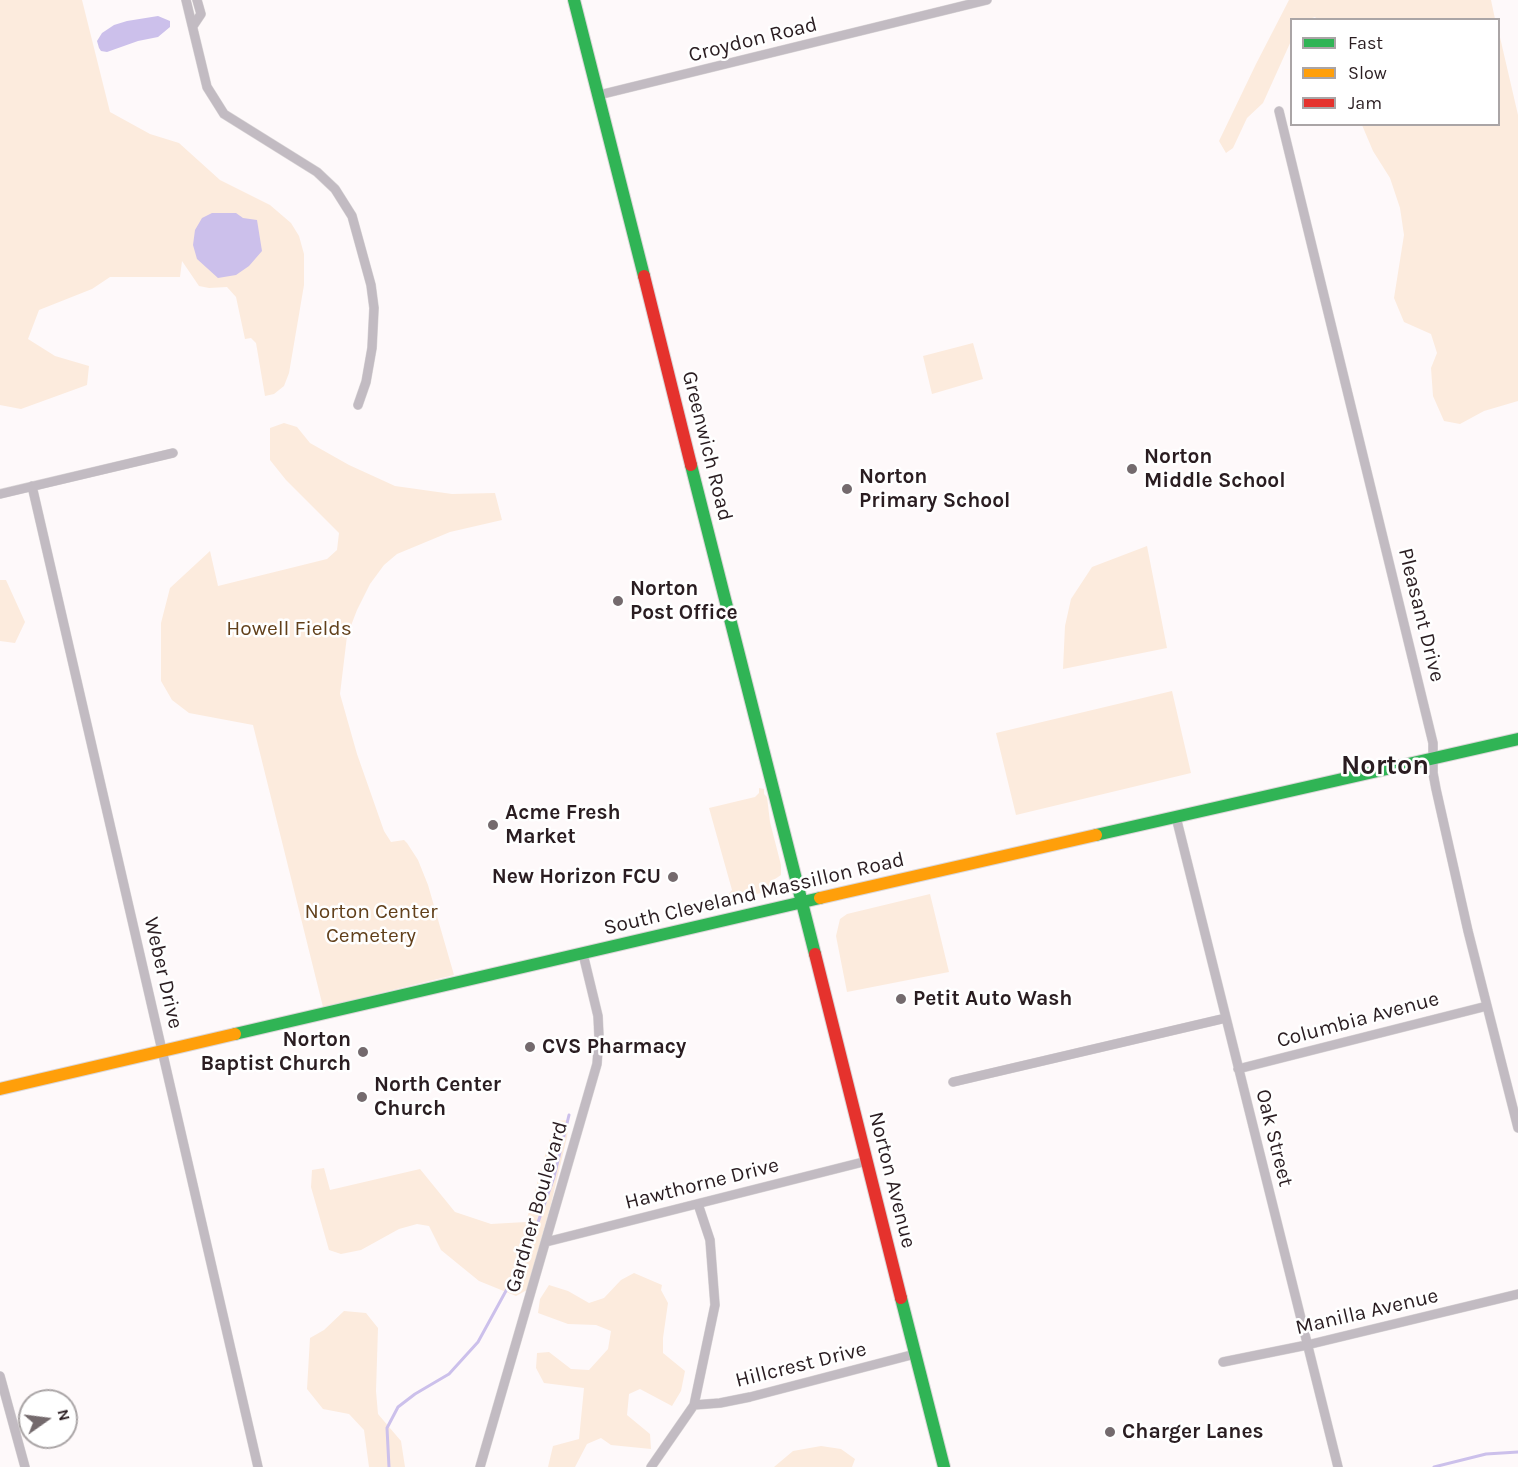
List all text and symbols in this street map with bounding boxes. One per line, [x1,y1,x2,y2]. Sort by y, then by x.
street label: Croydon Road [686,12,820,68]
legend [1290,18,1500,126]
text: Fast [1348,32,1383,54]
text: Slow [1348,62,1387,84]
text: Jam [1348,92,1382,114]
street label: Greenwich Road [676,368,738,524]
place label: Norton Middle School [1144,444,1286,494]
marker: Norton Middle School [1125,462,1139,476]
place label: Norton Primary School [859,464,1010,514]
marker: Norton Primary School [840,482,854,496]
street label: Pleasant Drive [1392,545,1450,685]
place label: Norton Post Office [630,576,738,626]
marker: Norton Post Office [611,594,625,608]
park label: Howell Fields [226,616,352,642]
district label: Norton [1341,750,1429,782]
place label: Acme Fresh Market [505,800,621,850]
marker: Acme Fresh Market [486,818,500,832]
street label: South Cleveland Massillon Road [601,847,907,941]
place label: New Horizon FCU [492,864,661,890]
marker: New Horizon FCU [666,870,680,884]
park label: Norton Center Cemetery [304,899,438,949]
street label: Weber Drive [138,915,188,1031]
place label: Petit Auto Wash [913,986,1072,1012]
street label: Columbia Avenue [1274,986,1442,1054]
marker: Petit Auto Wash [894,992,908,1006]
place label: Norton Baptist Church [200,1027,351,1077]
place label: CVS Pharmacy [542,1034,686,1060]
marker: CVS Pharmacy [523,1040,537,1054]
marker: Norton Baptist Church [356,1045,370,1059]
place label: North Center Church [374,1072,501,1122]
street label: Oak Street [1250,1087,1298,1189]
marker: North Center Church [355,1090,369,1104]
street label: Norton Avenue [863,1109,921,1251]
street label: Gardner Boulevard [500,1118,574,1296]
street label: Hawthorne Drive [622,1153,782,1215]
street label: Manilla Avenue [1293,1283,1441,1341]
street label: Hillcrest Drive [733,1337,869,1393]
north arrow [18,1389,78,1449]
text: N [53,1407,75,1423]
place label: Charger Lanes [1122,1419,1264,1445]
marker: Charger Lanes [1103,1425,1117,1439]

